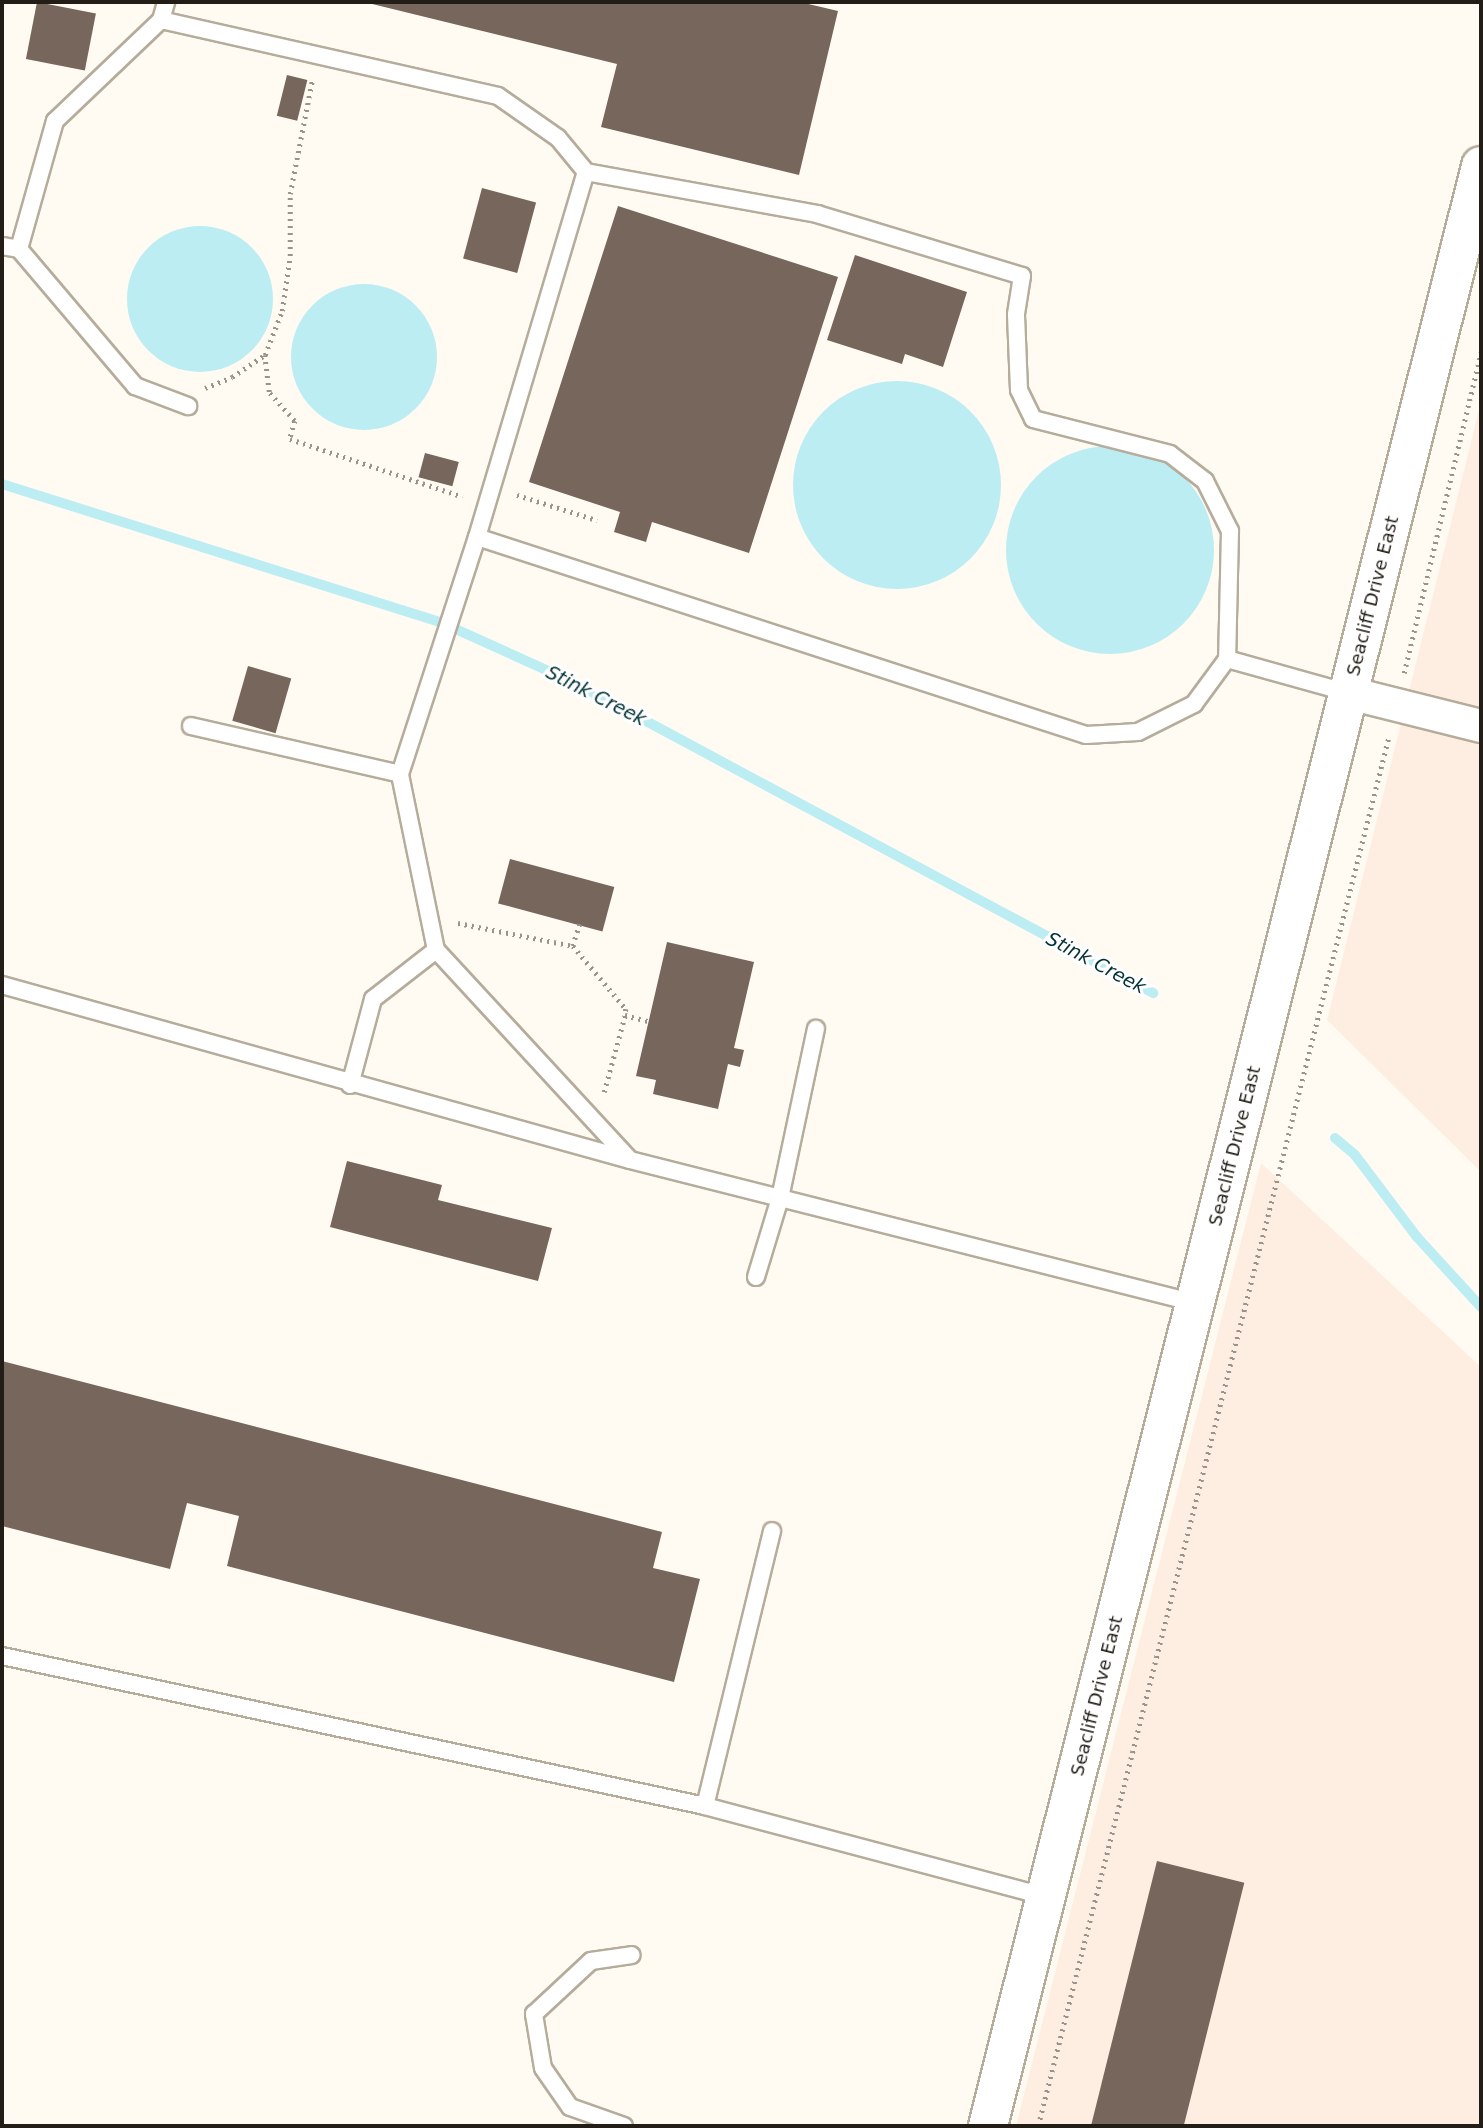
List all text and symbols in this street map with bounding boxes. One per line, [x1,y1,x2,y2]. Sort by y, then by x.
street label: Seacliff Drive East [1343,514,1403,678]
water label: Stink Creek [542,661,650,731]
water label: Stink Creek [1042,927,1150,999]
street label: Seacliff Drive East [1205,1064,1265,1228]
street label: Seacliff Drive East [1067,1614,1127,1778]

